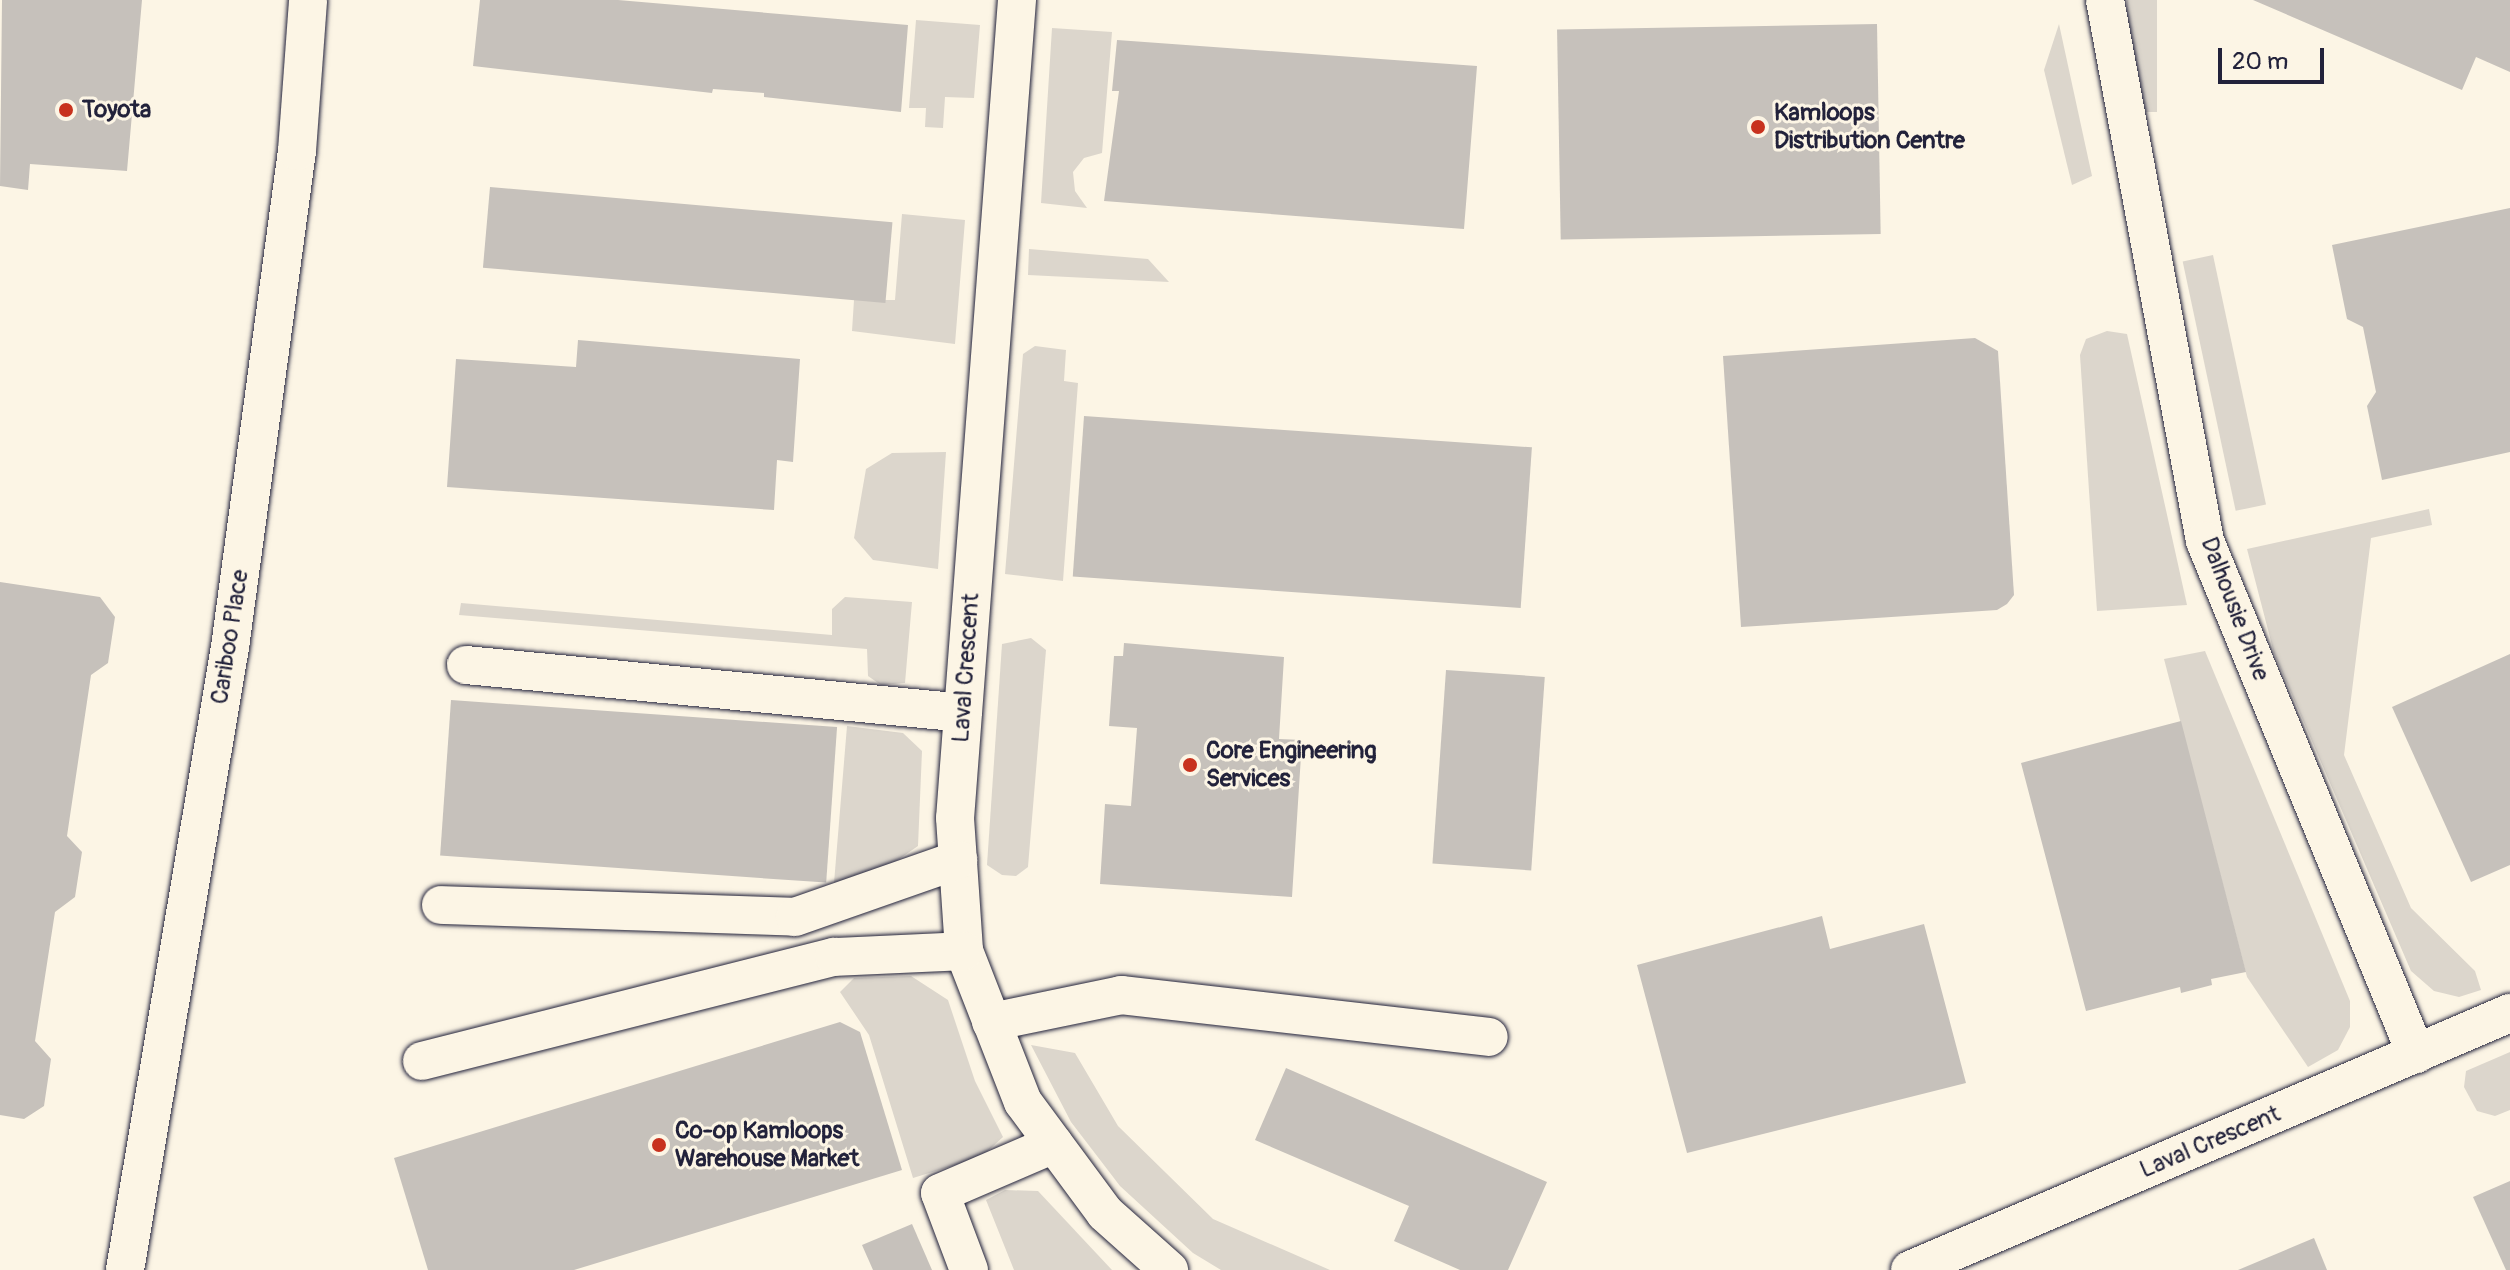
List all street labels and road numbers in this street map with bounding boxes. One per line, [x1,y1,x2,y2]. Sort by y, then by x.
street label: Dalhousie Drive [2194,533,2276,685]
street label: Cariboo Place [205,568,255,706]
street label: Laval Crescent [946,592,986,744]
street label: Laval Crescent [2136,1100,2284,1184]

